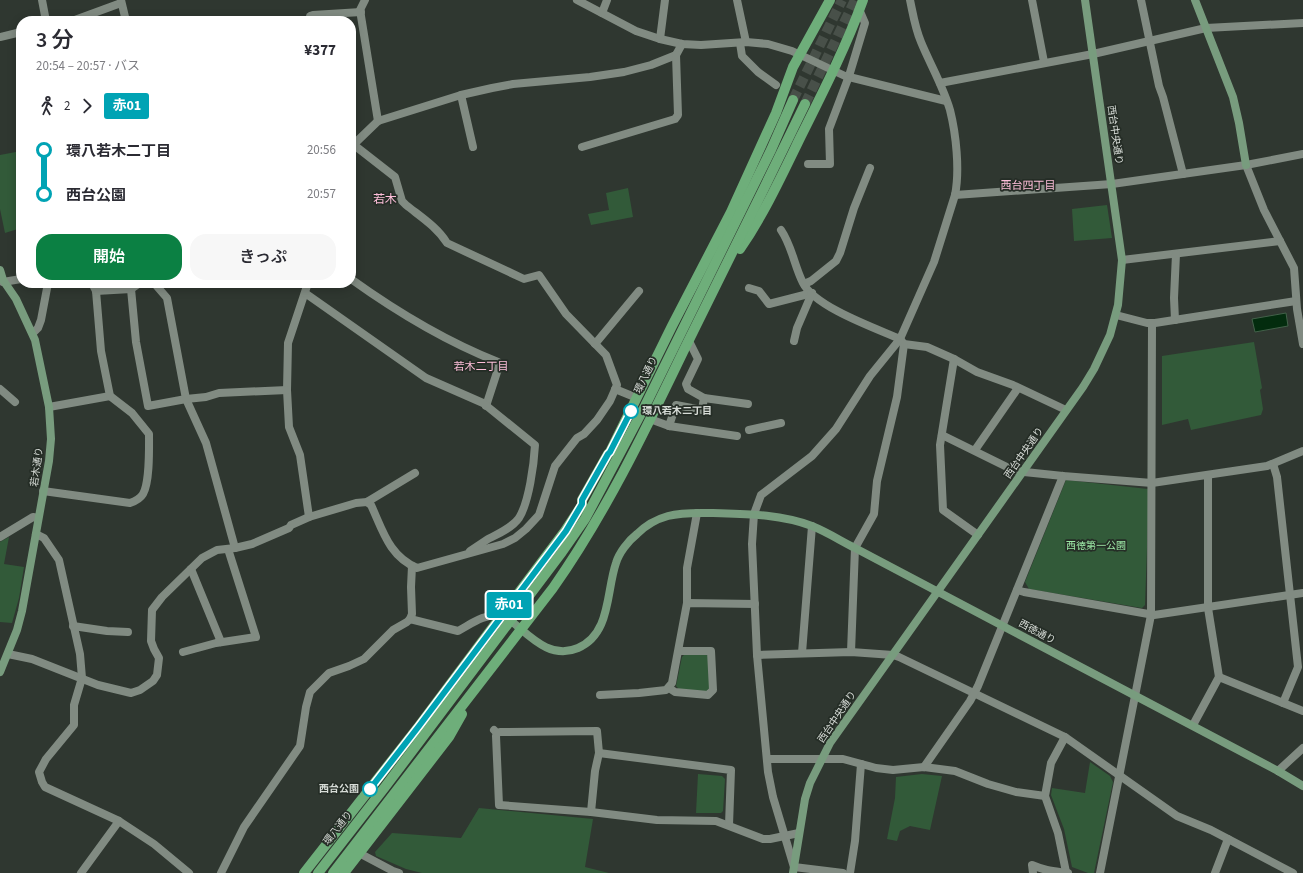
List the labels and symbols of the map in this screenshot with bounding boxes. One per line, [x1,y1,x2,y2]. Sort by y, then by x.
street label: 西台中央通り [1104,104,1126,166]
district label: 西台四丁目 [1001,178,1056,193]
district label: 若木 [373,191,397,208]
street label: 環八通り [631,354,661,396]
district label: 若木二丁目 [454,359,509,374]
marker: 環八若木二丁目 [623,403,639,419]
place label: 環八若木二丁目 [642,404,712,418]
street label: 西台中央通り [1001,424,1047,482]
street label: 若木通り [27,446,47,488]
park label: 西徳第一公園 [1066,539,1126,553]
line badge: 赤01 [486,592,532,618]
street label: 西徳通り [1016,616,1058,648]
street label: 西台中央通り [814,688,860,746]
marker: 西台公園 [362,781,378,797]
place label: 西台公園 [319,782,359,796]
street label: 環八通り [320,808,356,848]

